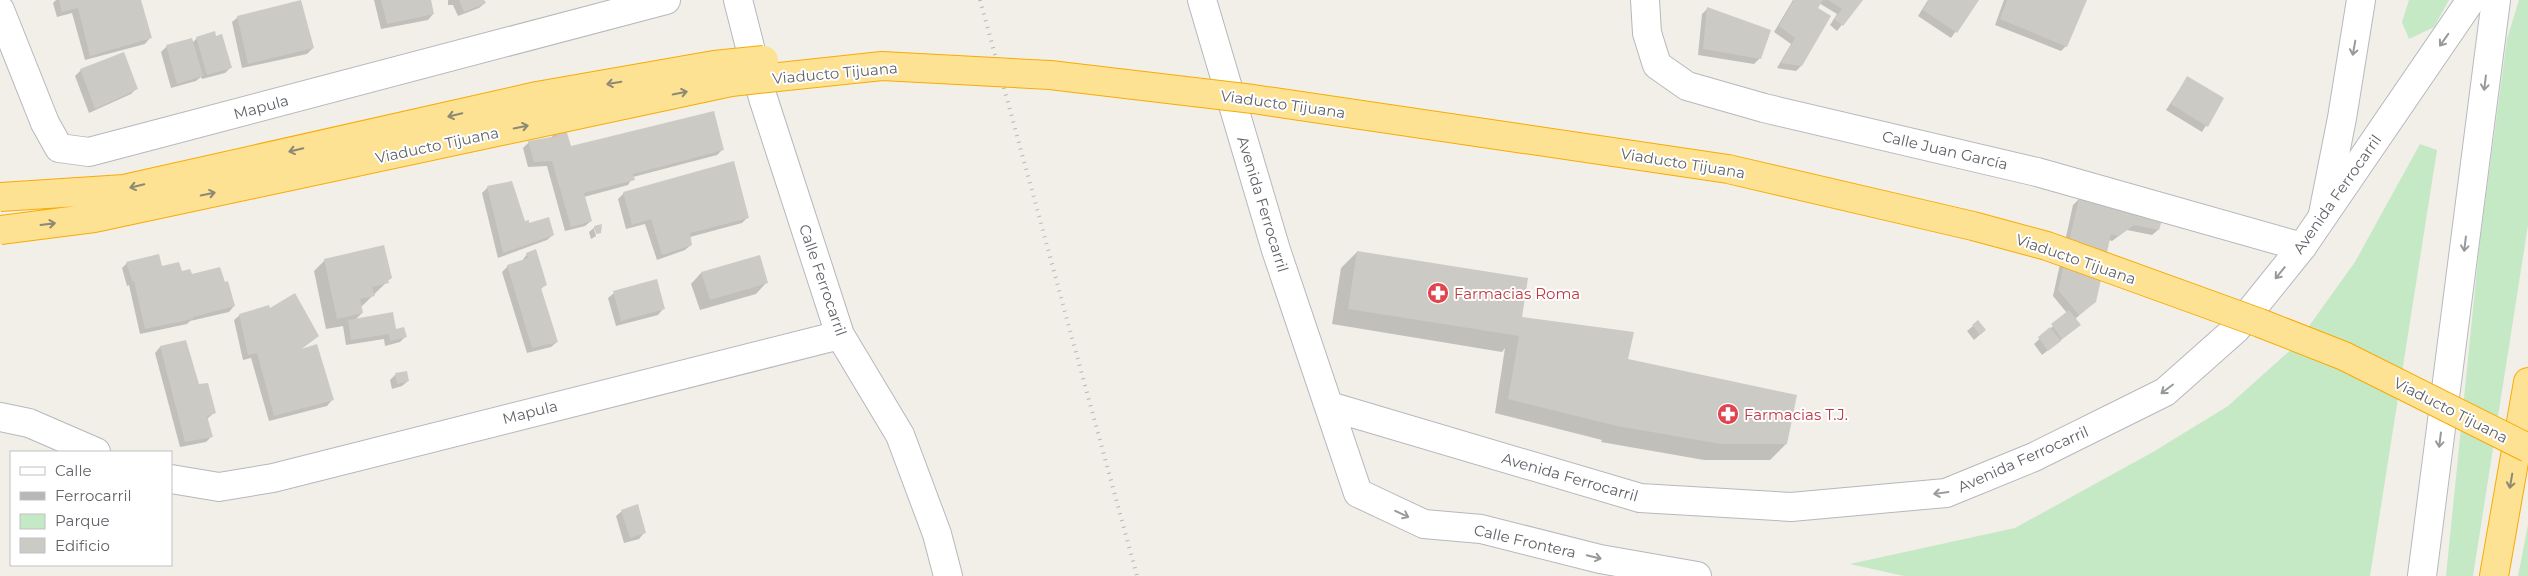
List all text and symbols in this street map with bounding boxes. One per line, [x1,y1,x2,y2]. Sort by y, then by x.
one-way arrow [2439,33,2449,47]
one-way arrow [2349,40,2359,56]
street label: Viaducto Tijuana [772,58,898,88]
one-way arrow [2480,75,2490,91]
one-way arrow [606,78,622,88]
street label: Viaducto Tijuana [1219,86,1347,122]
one-way arrow [671,88,687,97]
street label: Mapula [231,91,291,123]
one-way arrow [447,111,463,120]
one-way arrow [513,122,529,131]
street label: Viaducto Tijuana [374,123,500,167]
street label: Calle Juan García [1880,126,2010,174]
street label: Avenida Ferrocarril [2289,131,2385,257]
street label: Avenida Ferrocarril [1233,134,1293,274]
street label: Viaducto Tijuana [1619,144,1747,182]
one-way arrow [289,146,305,155]
one-way arrow [130,182,146,191]
one-way arrow [200,188,216,198]
one-way arrow [40,219,56,229]
street label: Calle Ferrocarril [795,222,851,338]
street label: Viaducto Tijuana [2013,230,2139,288]
one-way arrow [2459,236,2469,252]
one-way arrow [2275,267,2286,280]
pharmacy icon: Farmacias Roma [1426,281,1450,305]
place label: Farmacias Roma [1454,284,1580,303]
street label: Viaducto Tijuana [2391,373,2511,447]
one-way arrow [2160,384,2174,394]
street label: Mapula [500,396,560,428]
pharmacy icon: Farmacias T.J. [1716,402,1740,426]
place label: Farmacias T.J. [1744,405,1848,424]
street label: Avenida Ferrocarril [1955,422,2091,496]
one-way arrow [2434,432,2444,448]
street label: Avenida Ferrocarril [1500,448,1640,506]
legend [10,451,172,566]
text: Calle [55,461,92,480]
one-way arrow [2505,473,2515,489]
text: Ferrocarril [55,486,132,505]
one-way arrow [1933,488,1949,498]
one-way arrow [1395,509,1410,519]
text: Parque [55,511,110,530]
street label: Calle Frontera [1472,520,1578,562]
text: Edificio [55,536,110,555]
one-way arrow [1586,553,1602,562]

